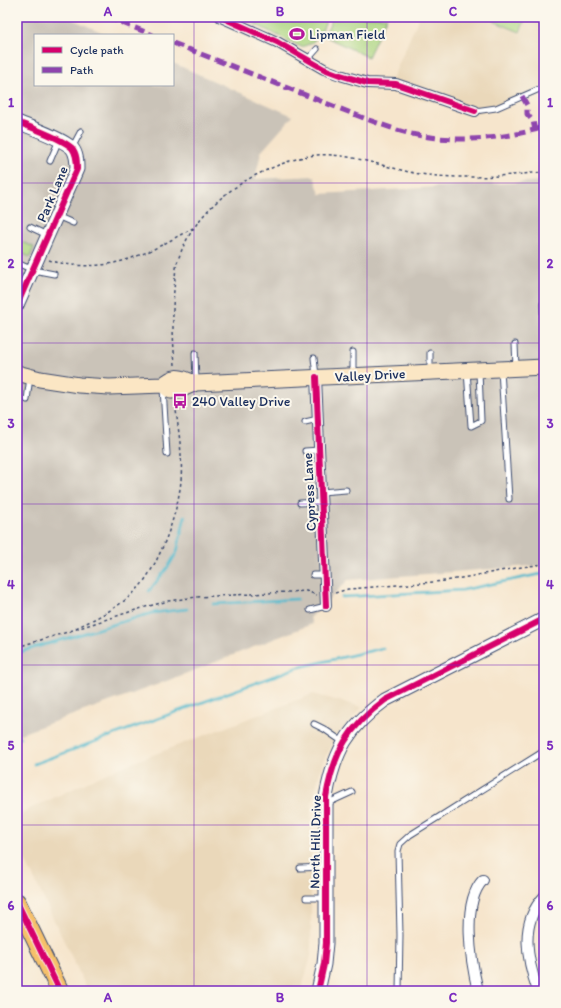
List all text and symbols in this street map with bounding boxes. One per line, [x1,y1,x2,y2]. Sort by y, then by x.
text: A [103,4,113,19]
text: B [276,4,285,19]
text: C [449,4,458,19]
sports icon: Lipman Field [288,25,306,43]
place label: Lipman Field [309,26,386,43]
legend [34,34,174,86]
text: Cycle path [70,43,124,57]
text: Path [70,63,93,77]
text: 1 [8,95,14,110]
text: 1 [547,95,553,110]
street label: Park Lane [33,163,72,225]
text: 2 [8,256,15,271]
text: 2 [547,256,554,271]
street label: Valley Drive [334,365,406,386]
bus stop icon: 240 Valley Drive [171,392,189,410]
place label: 240 Valley Drive [192,393,291,410]
text: 3 [7,416,15,431]
text: 3 [546,416,554,431]
street label: Cypress Lane [299,452,320,532]
text: 4 [7,577,15,592]
text: 4 [546,577,554,592]
text: 5 [8,738,15,753]
text: 5 [547,738,554,753]
street label: North Hill Drive [306,795,325,889]
text: 6 [8,898,15,913]
text: 6 [547,898,554,913]
text: A [103,990,113,1005]
text: B [276,990,285,1005]
text: C [449,990,458,1005]

